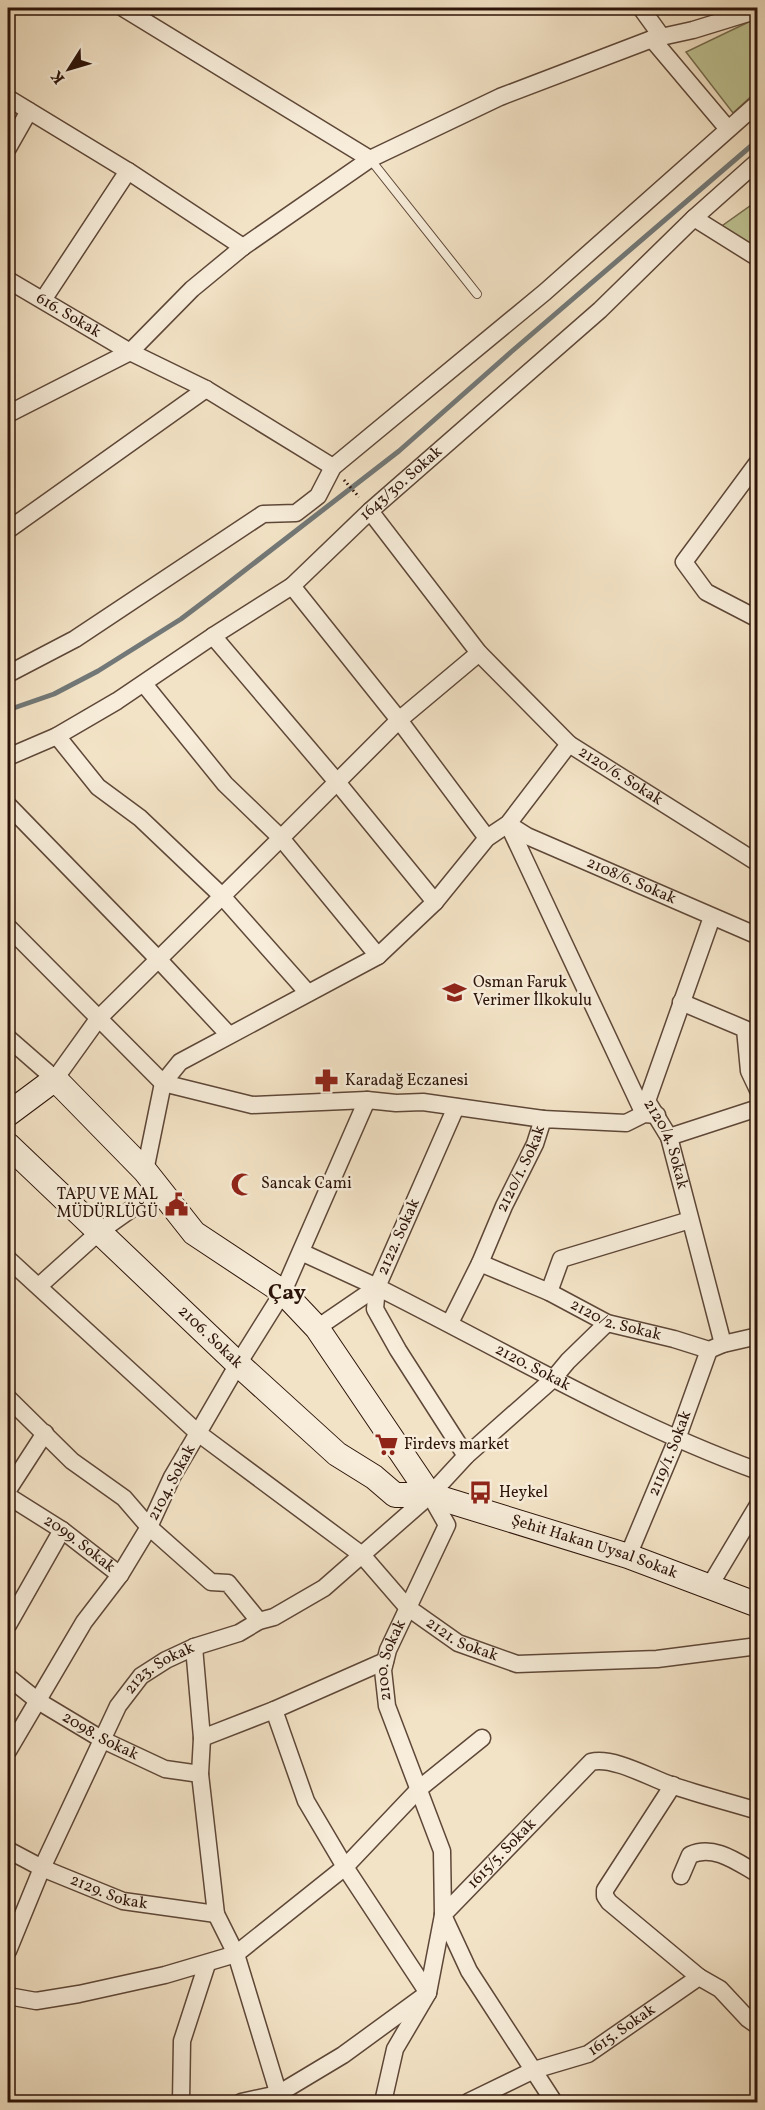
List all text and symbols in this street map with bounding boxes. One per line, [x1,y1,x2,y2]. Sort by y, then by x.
north arrow [39,39,99,99]
text: K [46,65,71,88]
street label: 616. Sokak [32,288,105,343]
street label: 1643/30. Sokak [355,441,448,526]
street label: 2120/6. Sokak [574,741,667,811]
street label: 2108/6. Sokak [583,852,680,910]
place label: Osman Faruk Verimer İlkokulu [473,972,592,1012]
school or university icon: Osman Faruk Verimer İlkokulu [442,979,468,1005]
pharmacy icon: Karadağ Eczanesi [314,1068,340,1094]
place label: Karadağ Eczanesi [345,1070,469,1092]
street label: 2120/4. Sokak [638,1095,693,1192]
street label: 2120/1. Sokak [492,1122,551,1216]
mosque icon: Sancak Cami [230,1171,256,1197]
place label: Sancak Cami [261,1173,352,1195]
place label: TAPU VE MAL MÜDÜRLÜĞÜ [57,1184,158,1224]
public building icon: TAPU VE MAL MÜDÜRLÜĞÜ [163,1191,189,1217]
street label: 2122. Sokak [372,1195,426,1279]
district label: Çay [268,1278,307,1309]
street label: 2120/2. Sokak [566,1294,664,1347]
street label: 2106. Sokak [173,1301,248,1374]
street label: 2120. Sokak [491,1339,574,1397]
street label: 2119/1. Sokak [643,1407,697,1500]
supermarket icon: Firdevs market [373,1432,399,1458]
place label: Firdevs market [404,1434,510,1456]
street label: 2104. Sokak [143,1441,201,1525]
bus stop icon: Heykel [468,1480,494,1506]
place label: Heykel [499,1482,548,1504]
street label: 2099. Sokak [39,1510,120,1578]
street label: Şehit Hakan Uysal Sokak [508,1510,681,1585]
street label: 2121. Sokak [421,1612,501,1667]
street label: 2100. Sokak [372,1616,412,1702]
street label: 2123. Sokak [120,1637,198,1699]
street label: 2098. Sokak [58,1707,142,1766]
street label: 1615/5. Sokak [463,1813,542,1894]
street label: 2129. Sokak [66,1869,149,1915]
street label: 1615. Sokak [584,1999,660,2062]

